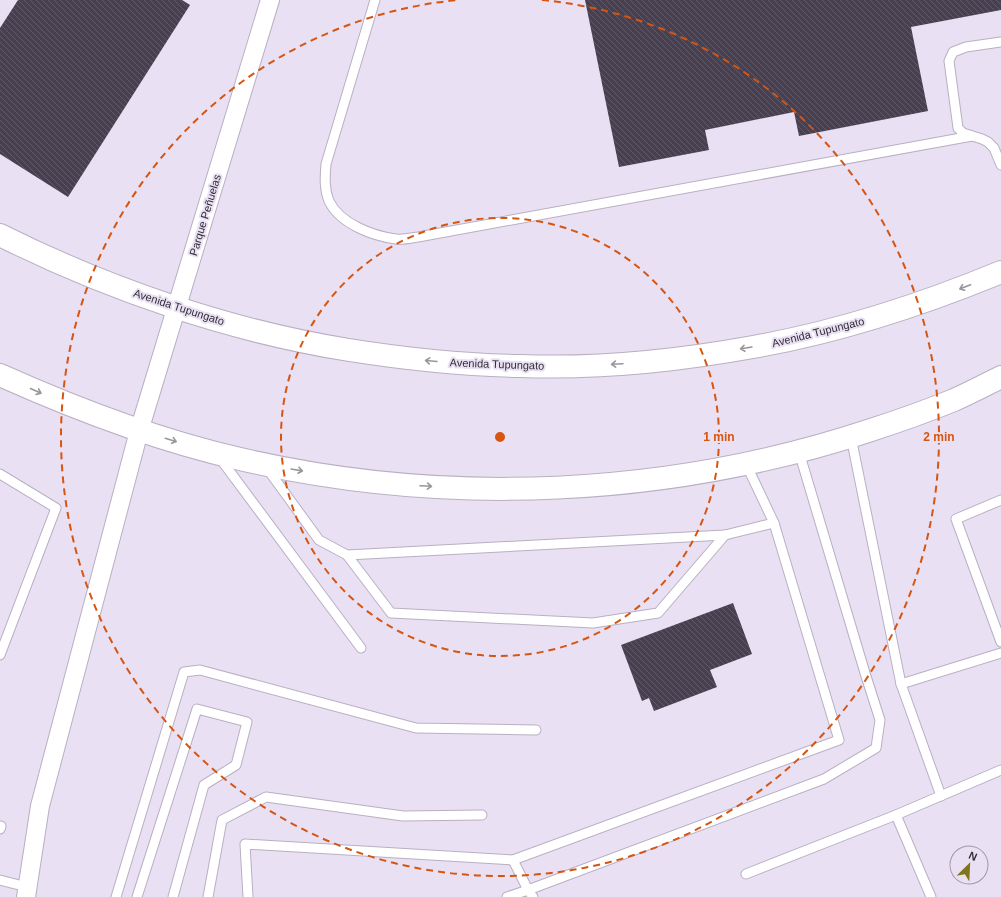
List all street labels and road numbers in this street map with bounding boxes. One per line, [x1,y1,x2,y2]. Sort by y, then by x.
street label: Parque Peñuelas [187,172,223,257]
street label: Avenida Tupungato [132,287,226,327]
street label: Avenida Tupungato [771,315,865,349]
street label: Avenida Tupungato [450,356,544,372]

